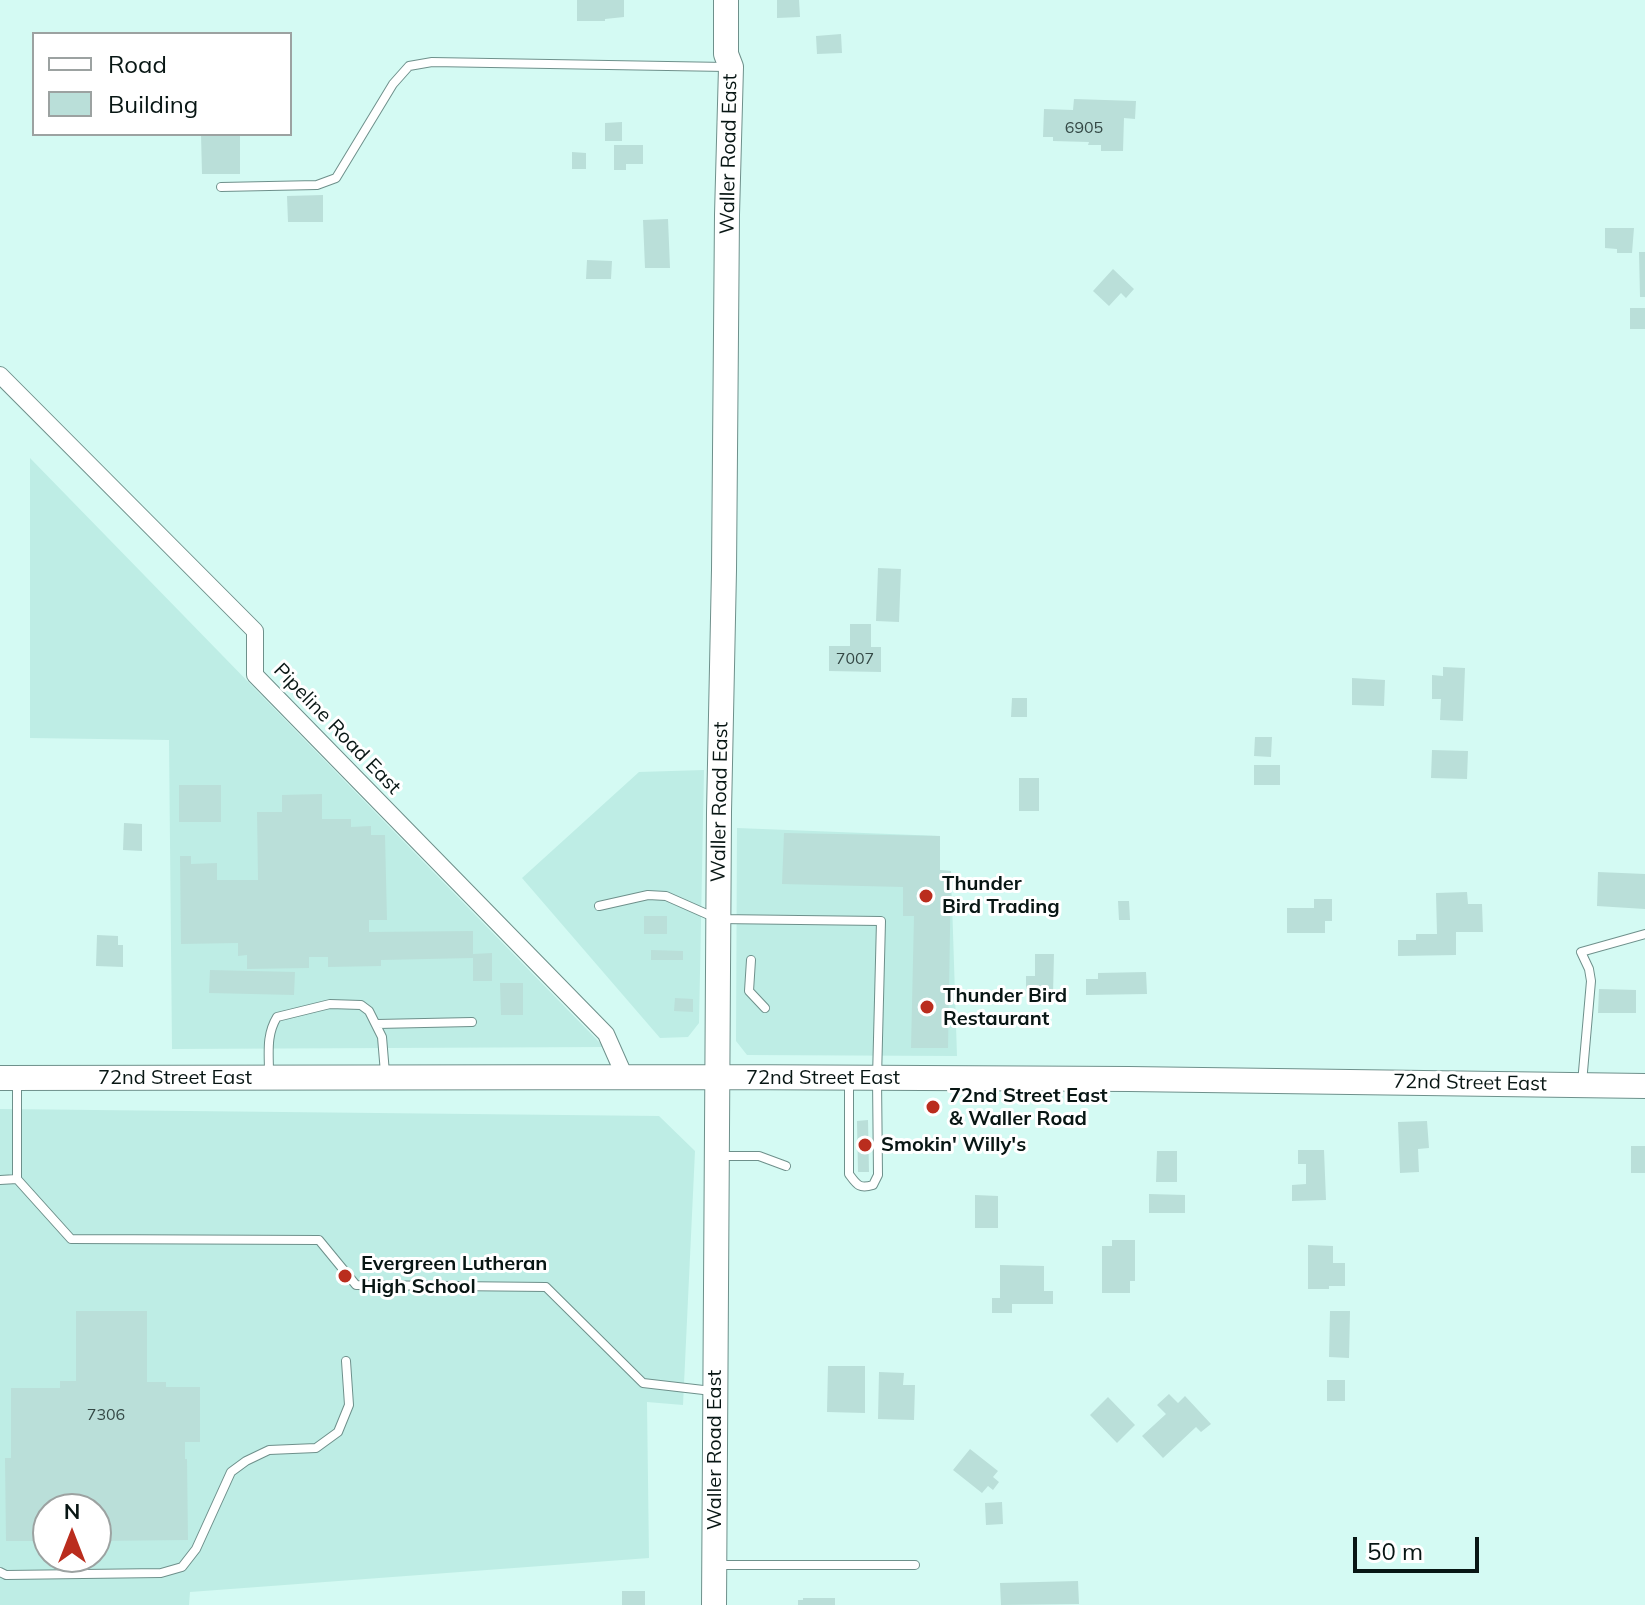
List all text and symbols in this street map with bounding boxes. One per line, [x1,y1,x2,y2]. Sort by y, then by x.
legend [32,32,292,136]
text: Road [108,49,167,79]
street label: Waller Road East [716,73,742,235]
text: Building [108,89,198,119]
house number: 6905 [1065,118,1103,138]
house number: 7007 [836,649,874,669]
street label: Pipeline Road East [268,659,406,799]
street label: Waller Road East [707,721,733,883]
place label: Thunder Bird Trading [942,872,1060,919]
marker: Thunder Bird Trading [917,887,935,905]
place label: Thunder Bird Restaurant [943,984,1067,1031]
marker: Thunder Bird Restaurant [918,998,936,1016]
street label: 72nd Street East [98,1066,252,1090]
street label: 72nd Street East [746,1066,900,1090]
street label: 72nd Street East [1393,1070,1547,1096]
place label: 72nd Street East & Waller Road [949,1084,1108,1131]
marker: 72nd Street East & Waller Road [924,1098,942,1116]
place label: Smokin' Willy's [881,1133,1026,1157]
marker: Smokin' Willy's [856,1136,874,1154]
place label: Evergreen Lutheran High School [361,1252,547,1299]
marker: Evergreen Lutheran High School [336,1267,354,1285]
street label: Waller Road East [703,1370,727,1530]
house number: 7306 [87,1405,125,1425]
north arrow [32,1493,112,1573]
text: N [64,1497,80,1525]
scale bar [1357,1521,1483,1571]
text: 50 m [1367,1536,1423,1566]

